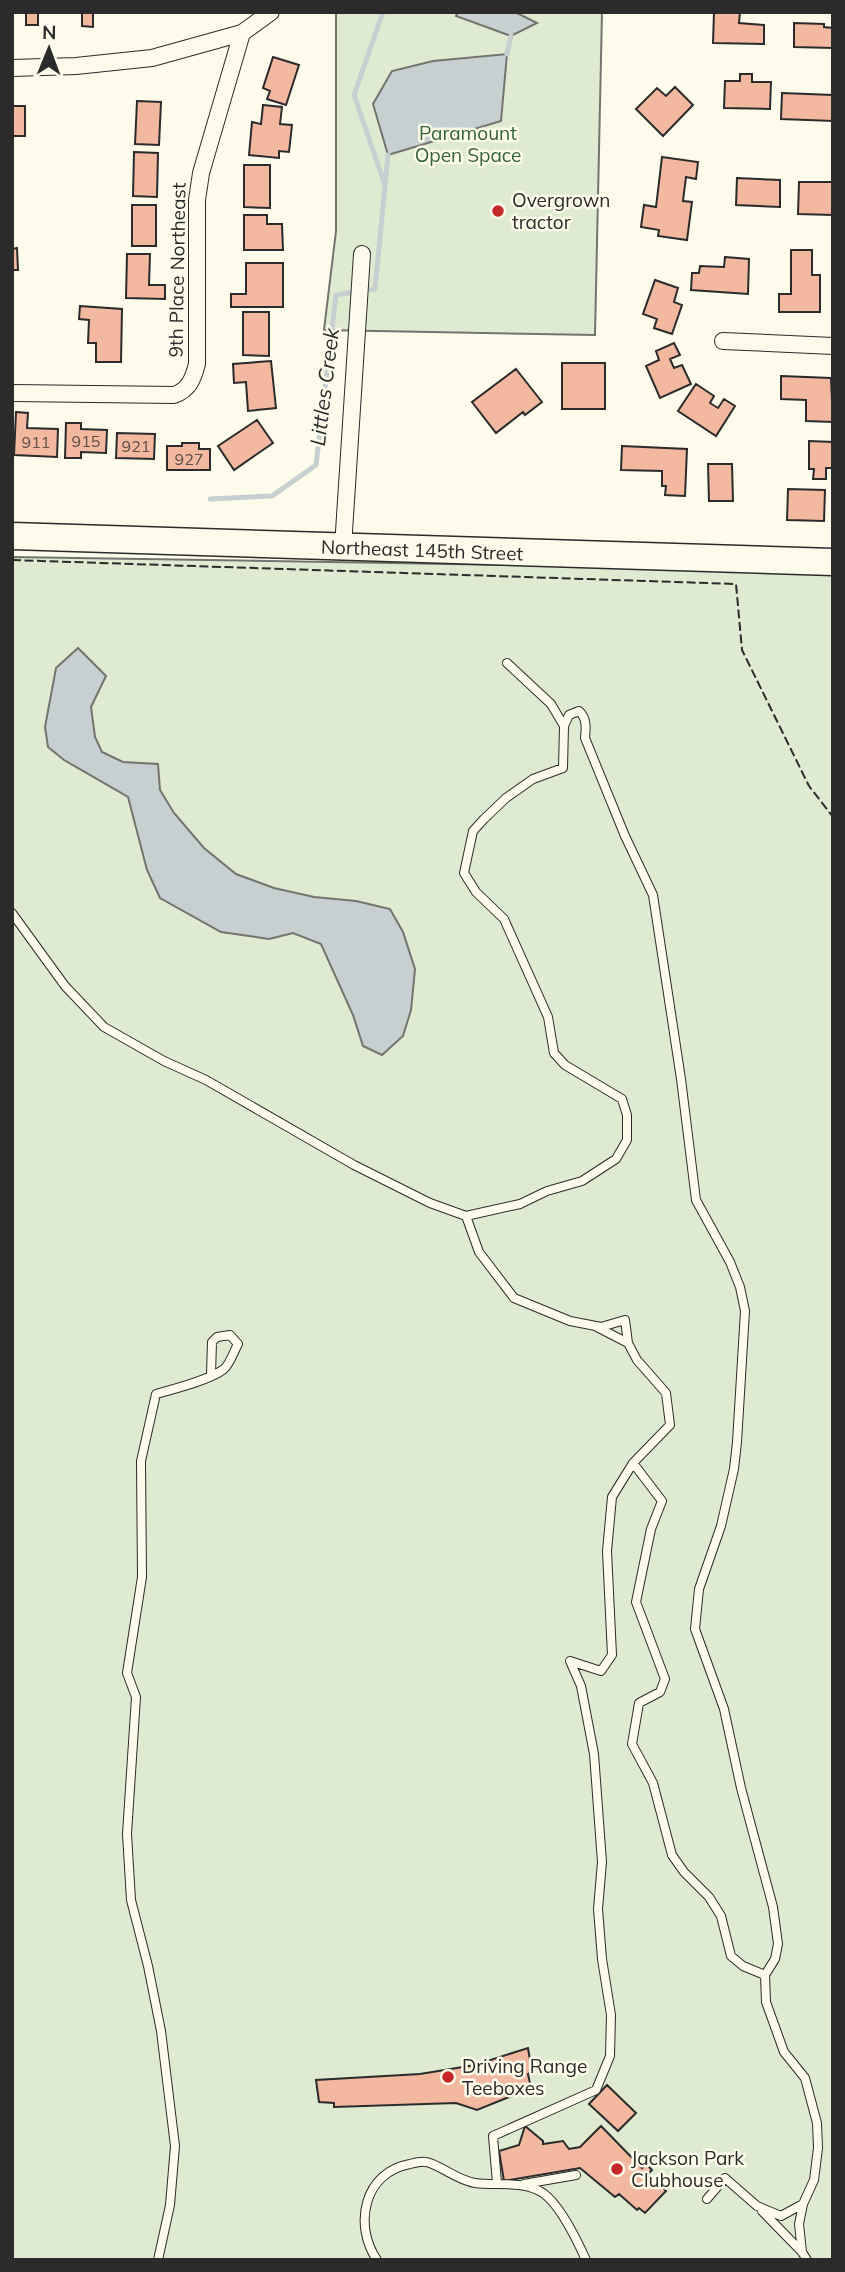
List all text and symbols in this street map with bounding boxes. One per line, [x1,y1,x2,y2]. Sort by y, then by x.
north arrow [14,14,84,84]
text: N [42,20,57,44]
park label: Paramount Open Space [415,121,521,167]
street label: 9th Place Northeast [163,182,191,358]
place label: Overgrown tractor [512,188,610,234]
marker: Overgrown tractor [490,203,506,219]
water label: Littles Creek [304,325,344,447]
house number: 915 [72,431,100,451]
house number: 911 [22,432,50,452]
house number: 921 [122,436,150,456]
house number: 927 [175,449,203,469]
street label: Northeast 145th Street [320,534,524,566]
place label: Driving Range Teeboxes [462,2054,587,2100]
marker: Driving Range Teeboxes [440,2069,456,2085]
place label: Jackson Park Clubhouse [631,2146,744,2192]
marker: Jackson Park Clubhouse [609,2161,625,2177]

